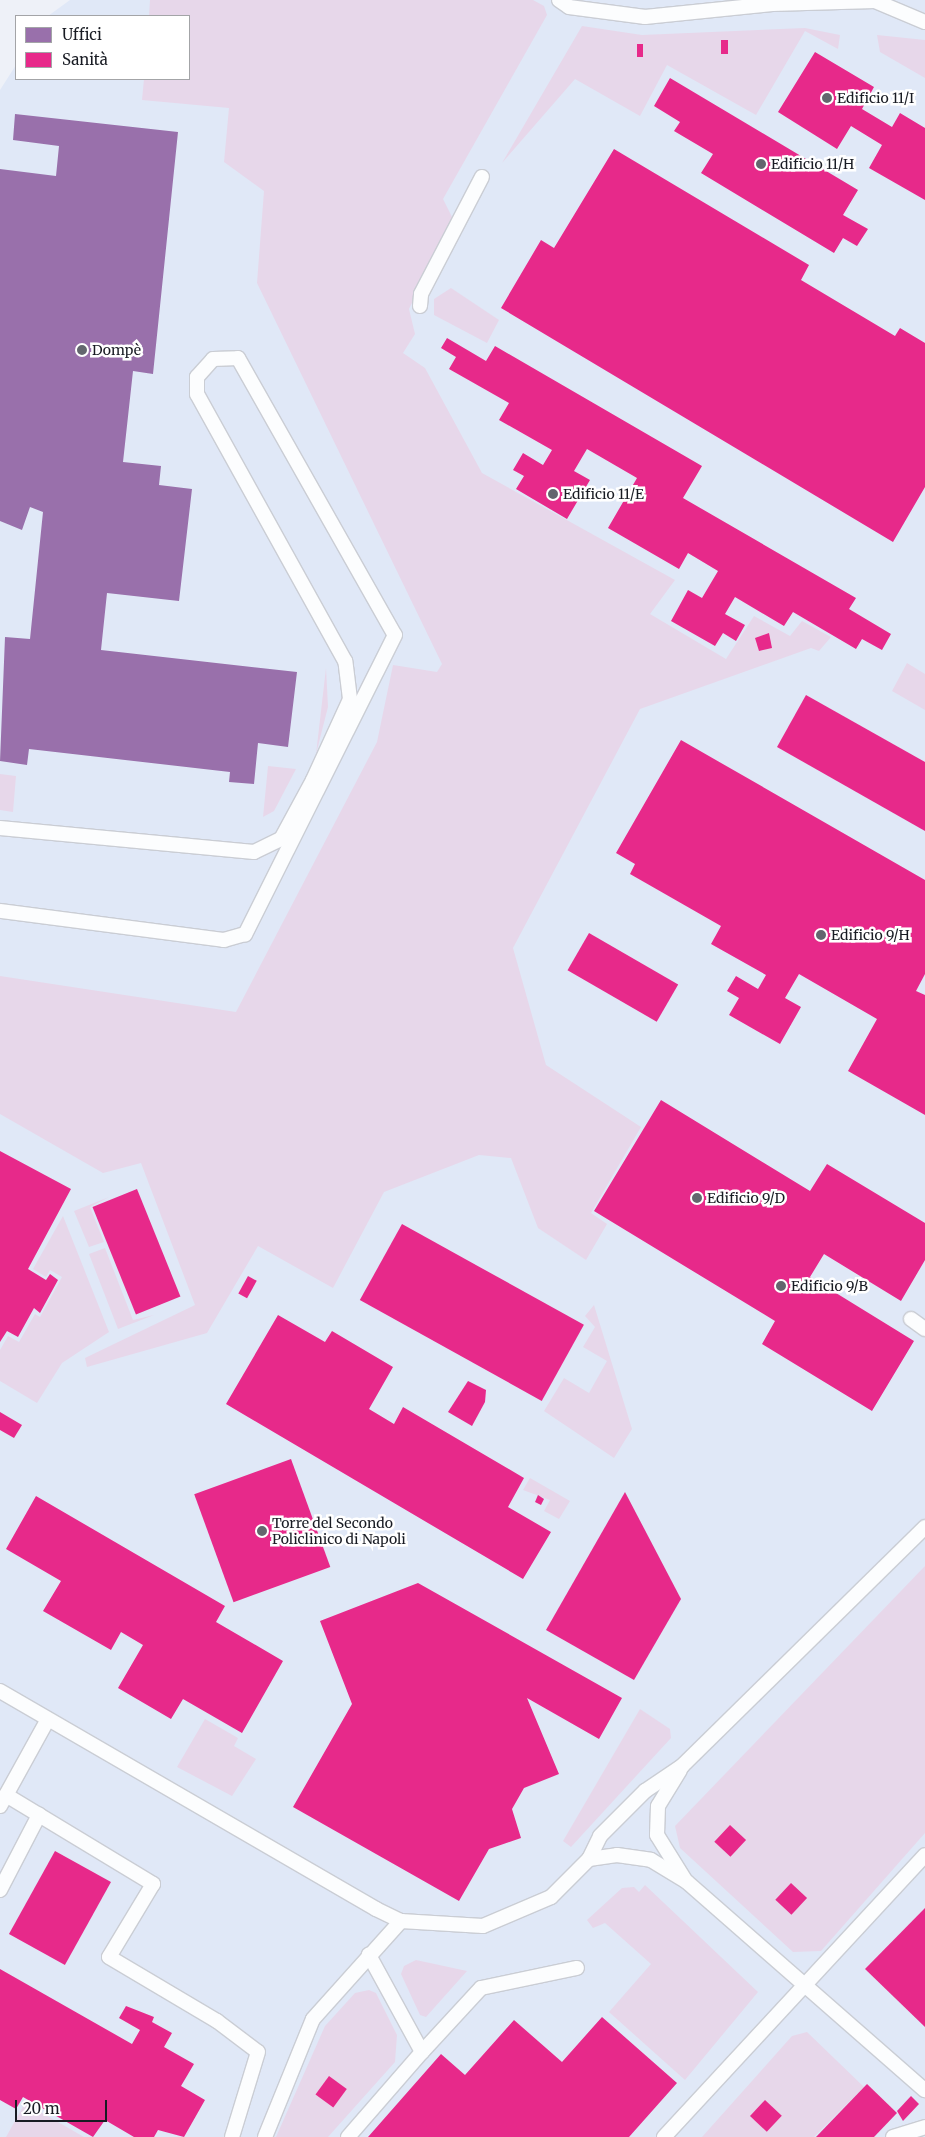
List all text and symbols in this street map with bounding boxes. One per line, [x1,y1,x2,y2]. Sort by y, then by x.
legend [15,15,190,80]
text: Uffici [62,25,102,44]
text: Sanità [62,50,108,69]
place label: Edificio 11/I [837,90,914,106]
marker: Edificio 11/I [821,92,833,104]
place label: Edificio 11/H [771,156,854,172]
marker: Edificio 11/H [755,158,767,170]
place label: Dompè [92,342,141,358]
marker: Dompè [76,344,88,356]
place label: Edificio 11/E [563,486,644,502]
marker: Edificio 11/E [547,488,559,500]
place label: Edificio 9/H [831,927,910,943]
marker: Edificio 9/H [815,929,827,941]
place label: Edificio 9/D [707,1190,785,1206]
marker: Edificio 9/D [691,1192,703,1204]
place label: Edificio 9/B [791,1278,868,1294]
marker: Edificio 9/B [775,1280,787,1292]
place label: Torre del Secondo Policlinico di Napoli [272,1515,406,1548]
marker: Torre del Secondo Policlinico di Napoli [256,1525,268,1537]
scale bar [18,2090,110,2122]
text: 20 m [23,2099,60,2118]

